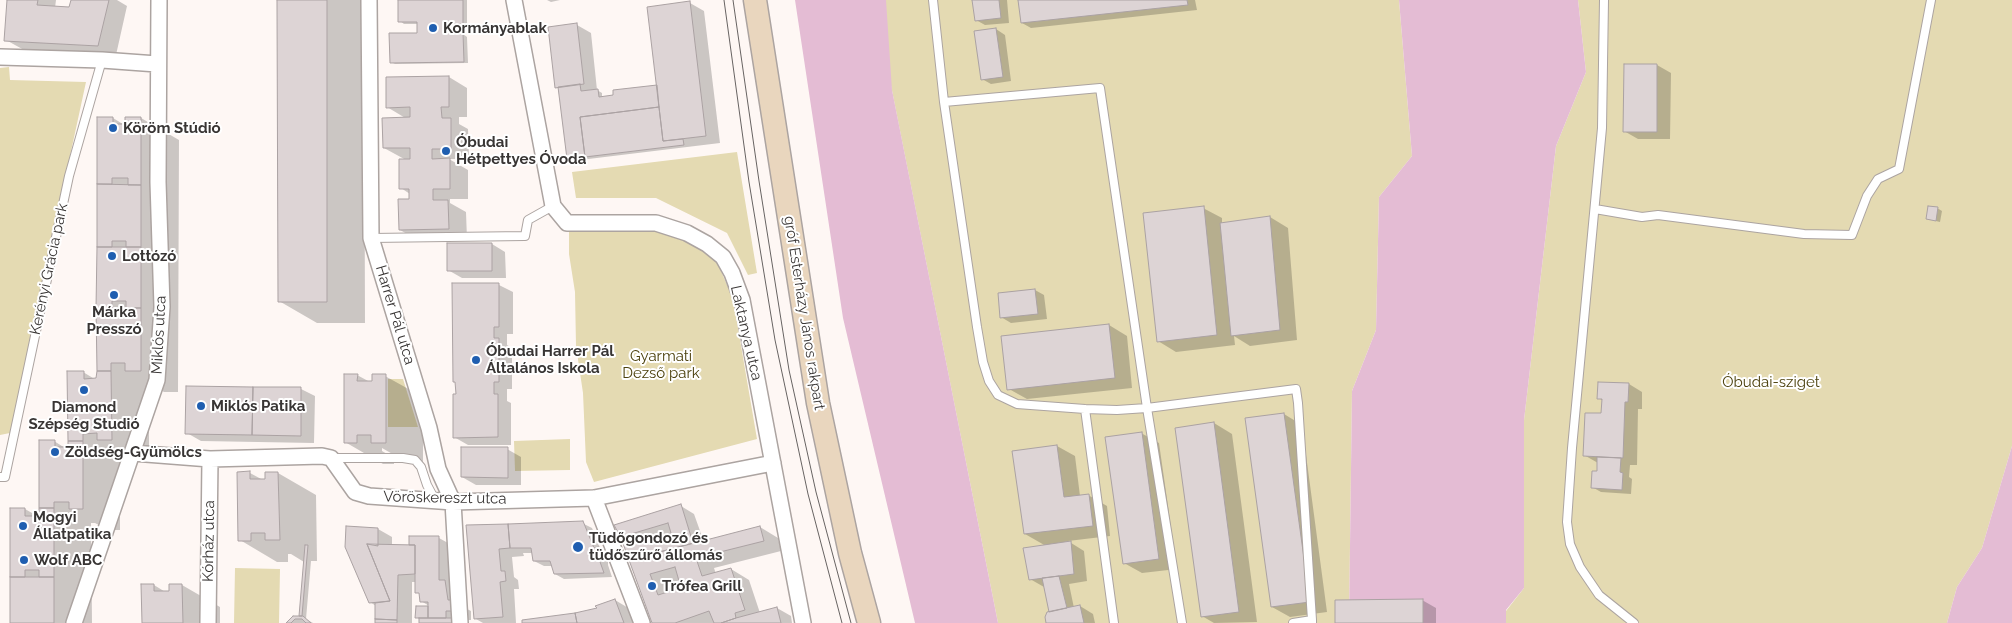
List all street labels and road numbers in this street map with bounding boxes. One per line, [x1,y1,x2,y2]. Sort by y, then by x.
street label: Kerényi Grácia park [26,202,72,336]
street label: gróf Esterházy János rakpart [780,215,828,411]
street label: Harrer Pál utca [371,263,419,367]
street label: Laktanya utca [726,284,766,382]
street label: Miklós utca [148,295,170,375]
street label: Vöröskereszt utca [383,488,507,508]
street label: Kórház utca [199,500,219,582]

